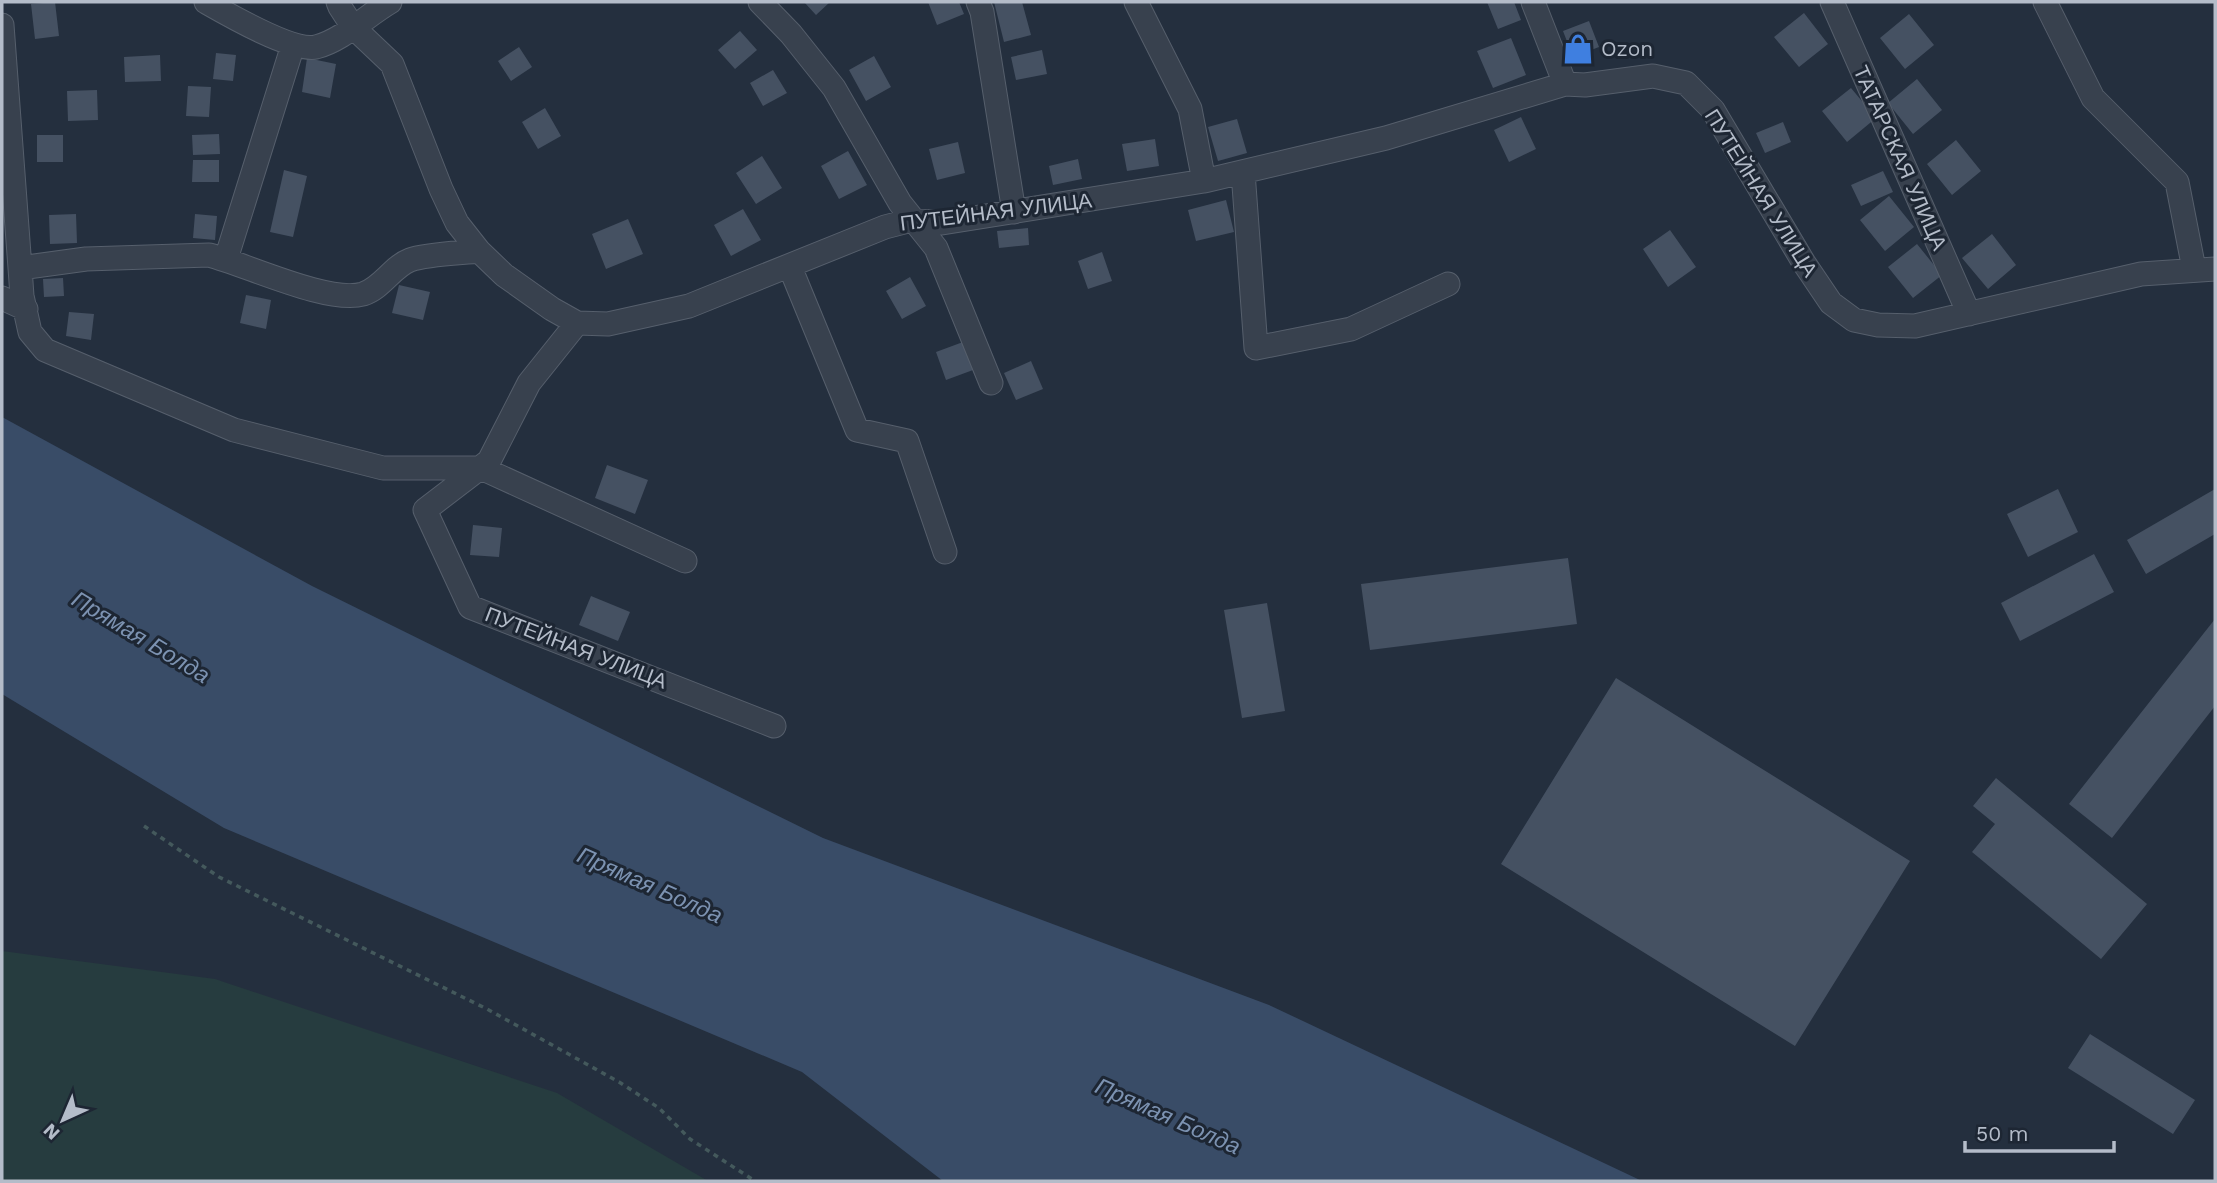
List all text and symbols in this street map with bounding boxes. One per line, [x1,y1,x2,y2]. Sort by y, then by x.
shop icon: Ozon [1561,32,1595,66]
place label: Ozon [1601,36,1653,61]
street label: ТАТАРСКАЯ УЛИЦА [1849,62,1952,254]
street label: ПУТЕЙНАЯ УЛИЦА [1700,104,1823,281]
street label: ПУТЕЙНАЯ УЛИЦА [899,187,1093,236]
water label: Прямая Болда [67,586,214,689]
street label: ПУТЕЙНАЯ УЛИЦА [482,601,671,694]
water label: Прямая Болда [573,841,726,929]
water label: Прямая Болда [1091,1072,1244,1160]
north arrow [28,1085,98,1155]
scale bar [1965,1110,2114,1154]
text: N [38,1119,65,1145]
text: 50 m [1976,1121,2028,1146]

